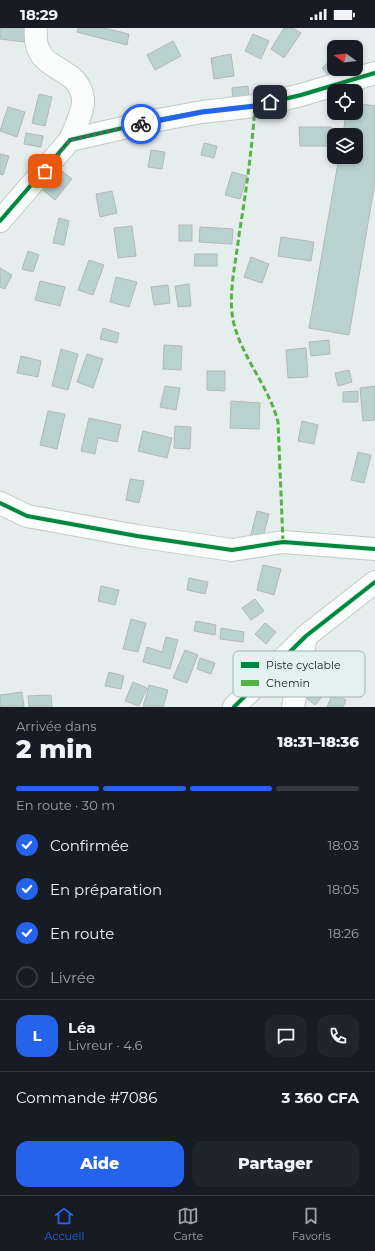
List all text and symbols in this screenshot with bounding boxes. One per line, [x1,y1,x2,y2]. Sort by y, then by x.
text: 18:29 [20,5,58,24]
north arrow [327,40,363,76]
map controls [327,40,363,164]
button: locate [327,84,363,120]
pin [253,85,287,119]
icon: home [259,91,281,113]
courier [121,104,161,144]
icon: bike [130,113,152,135]
button: layers [327,128,363,164]
pin [28,154,62,188]
icon: bag [34,160,56,182]
legend [233,651,365,697]
text: Piste cyclable [266,658,341,672]
text: Chemin [266,676,310,690]
text: Arrivée dans [16,718,97,734]
text: 18:31–18:36 [277,732,359,751]
text: 2 min [16,733,93,765]
text: En route · 30 m [16,797,115,813]
icon: check [16,834,38,856]
text: Confirmée [50,836,129,855]
text: 18:03 [327,837,359,853]
icon: check [16,878,38,900]
text: En préparation [50,880,162,899]
text: 18:05 [327,881,359,897]
icon: check [16,922,38,944]
text: En route [50,924,114,943]
text: 18:26 [328,925,359,941]
text: Livrée [50,968,95,987]
button: chat [265,1015,307,1057]
button: phone [317,1015,359,1057]
text: Léa [68,1018,96,1037]
text: L [32,1026,42,1045]
text: Livreur · 4.6 [68,1037,143,1053]
text: Commande #7086 [16,1088,157,1107]
text: 3 360 CFA [282,1088,359,1107]
button: Aide [16,1141,184,1187]
button: Partager [192,1141,359,1187]
tab: Accueil [44,1205,85,1243]
tab: Carte [173,1205,203,1243]
tab: Favoris [292,1205,331,1243]

